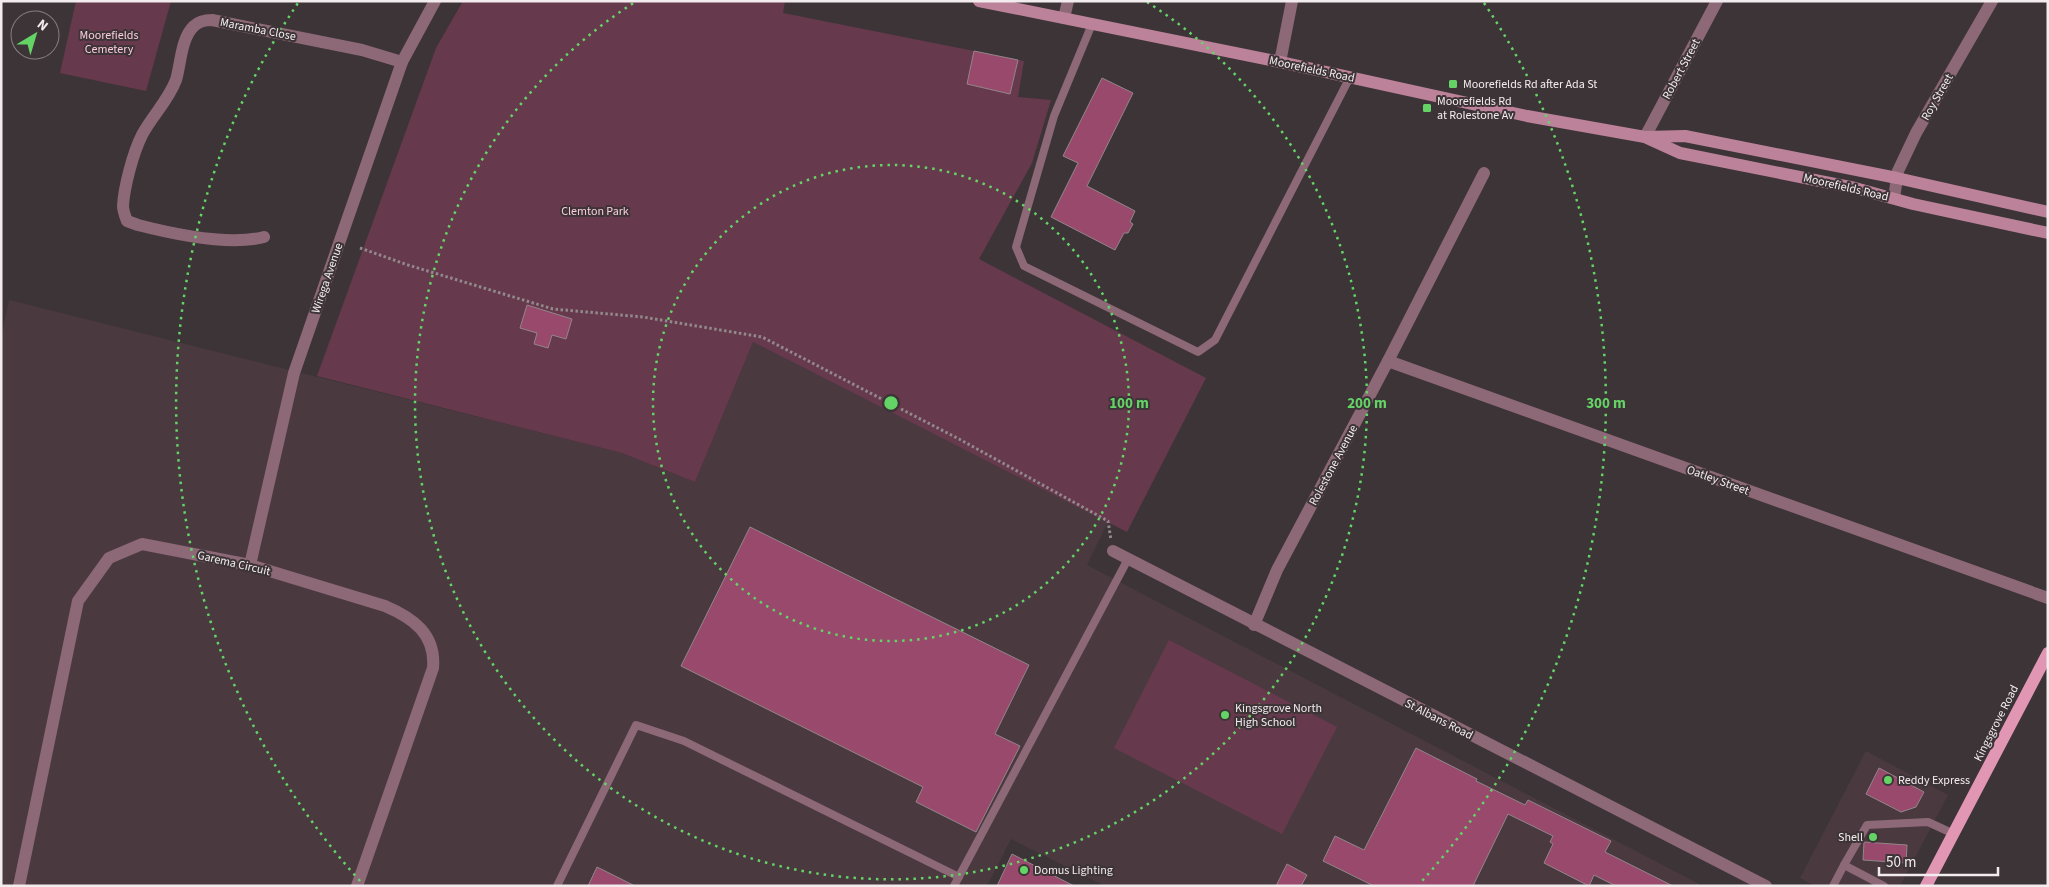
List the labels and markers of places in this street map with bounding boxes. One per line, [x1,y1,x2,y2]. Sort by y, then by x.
place label: Moorefields Rd after Ada St [1463,76,1597,93]
marker: Moorefields Rd after Ada St [1447,78,1459,90]
place label: Moorefields Rd at Rolestone Av [1437,93,1514,124]
marker: Moorefields Rd at Rolestone Av [1421,102,1433,114]
centre of rings [882,394,900,412]
place label: Kingsgrove North High School [1235,700,1322,731]
marker: Kingsgrove North High School [1219,709,1231,721]
place label: Reddy Express [1898,772,1970,789]
marker: Reddy Express [1882,774,1894,786]
place label: Shell [1838,829,1863,846]
marker: Shell [1867,831,1879,843]
place label: Domus Lighting [1034,862,1113,879]
marker: Domus Lighting [1018,864,1030,876]

